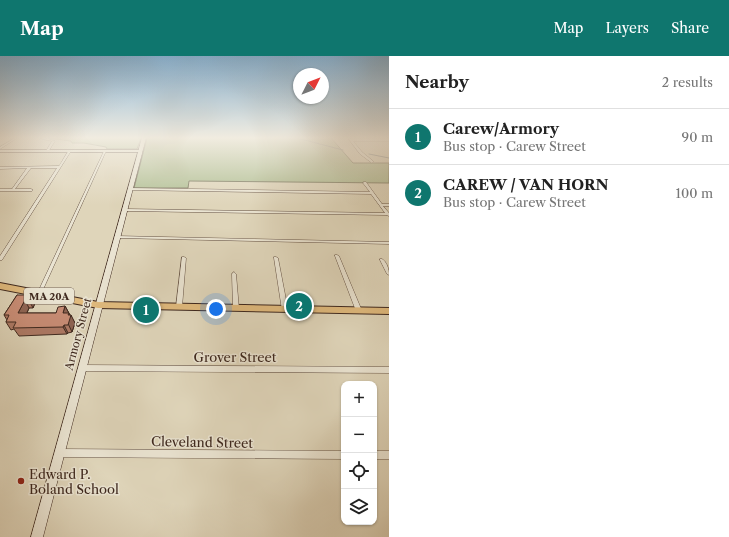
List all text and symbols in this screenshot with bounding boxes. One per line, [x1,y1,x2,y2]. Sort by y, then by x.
text: Map [20,17,64,40]
text: Map [553,19,583,37]
text: Layers [605,19,649,37]
text: Share [671,19,709,37]
north arrow [293,68,329,104]
text: Nearby [405,72,469,92]
text: 2 results [662,74,713,90]
text: Carew/Armory [443,119,559,138]
text: 1 [415,129,421,145]
text: 90 m [682,129,713,145]
text: Bus stop · Carew Street [443,138,586,154]
text: CAREW / VAN HORN [443,175,609,194]
text: 2 [414,185,422,201]
text: 100 m [675,185,713,201]
text: Bus stop · Carew Street [443,194,586,210]
road number: MA 20A [24,288,74,304]
pin: 2 [286,291,312,321]
pin: 1 [133,295,159,325]
street label: Armory Street [61,296,94,373]
your location [206,299,226,319]
street label: Grover Street [194,349,277,365]
map controls [341,381,377,525]
button: + [341,381,377,417]
button: − [341,417,377,453]
street label: Cleveland Street [151,433,254,451]
button: locate [341,453,377,489]
place label: Edward P. Boland School [29,466,119,497]
marker: Edward P. Boland School [16,476,26,486]
button: layers [341,489,377,525]

